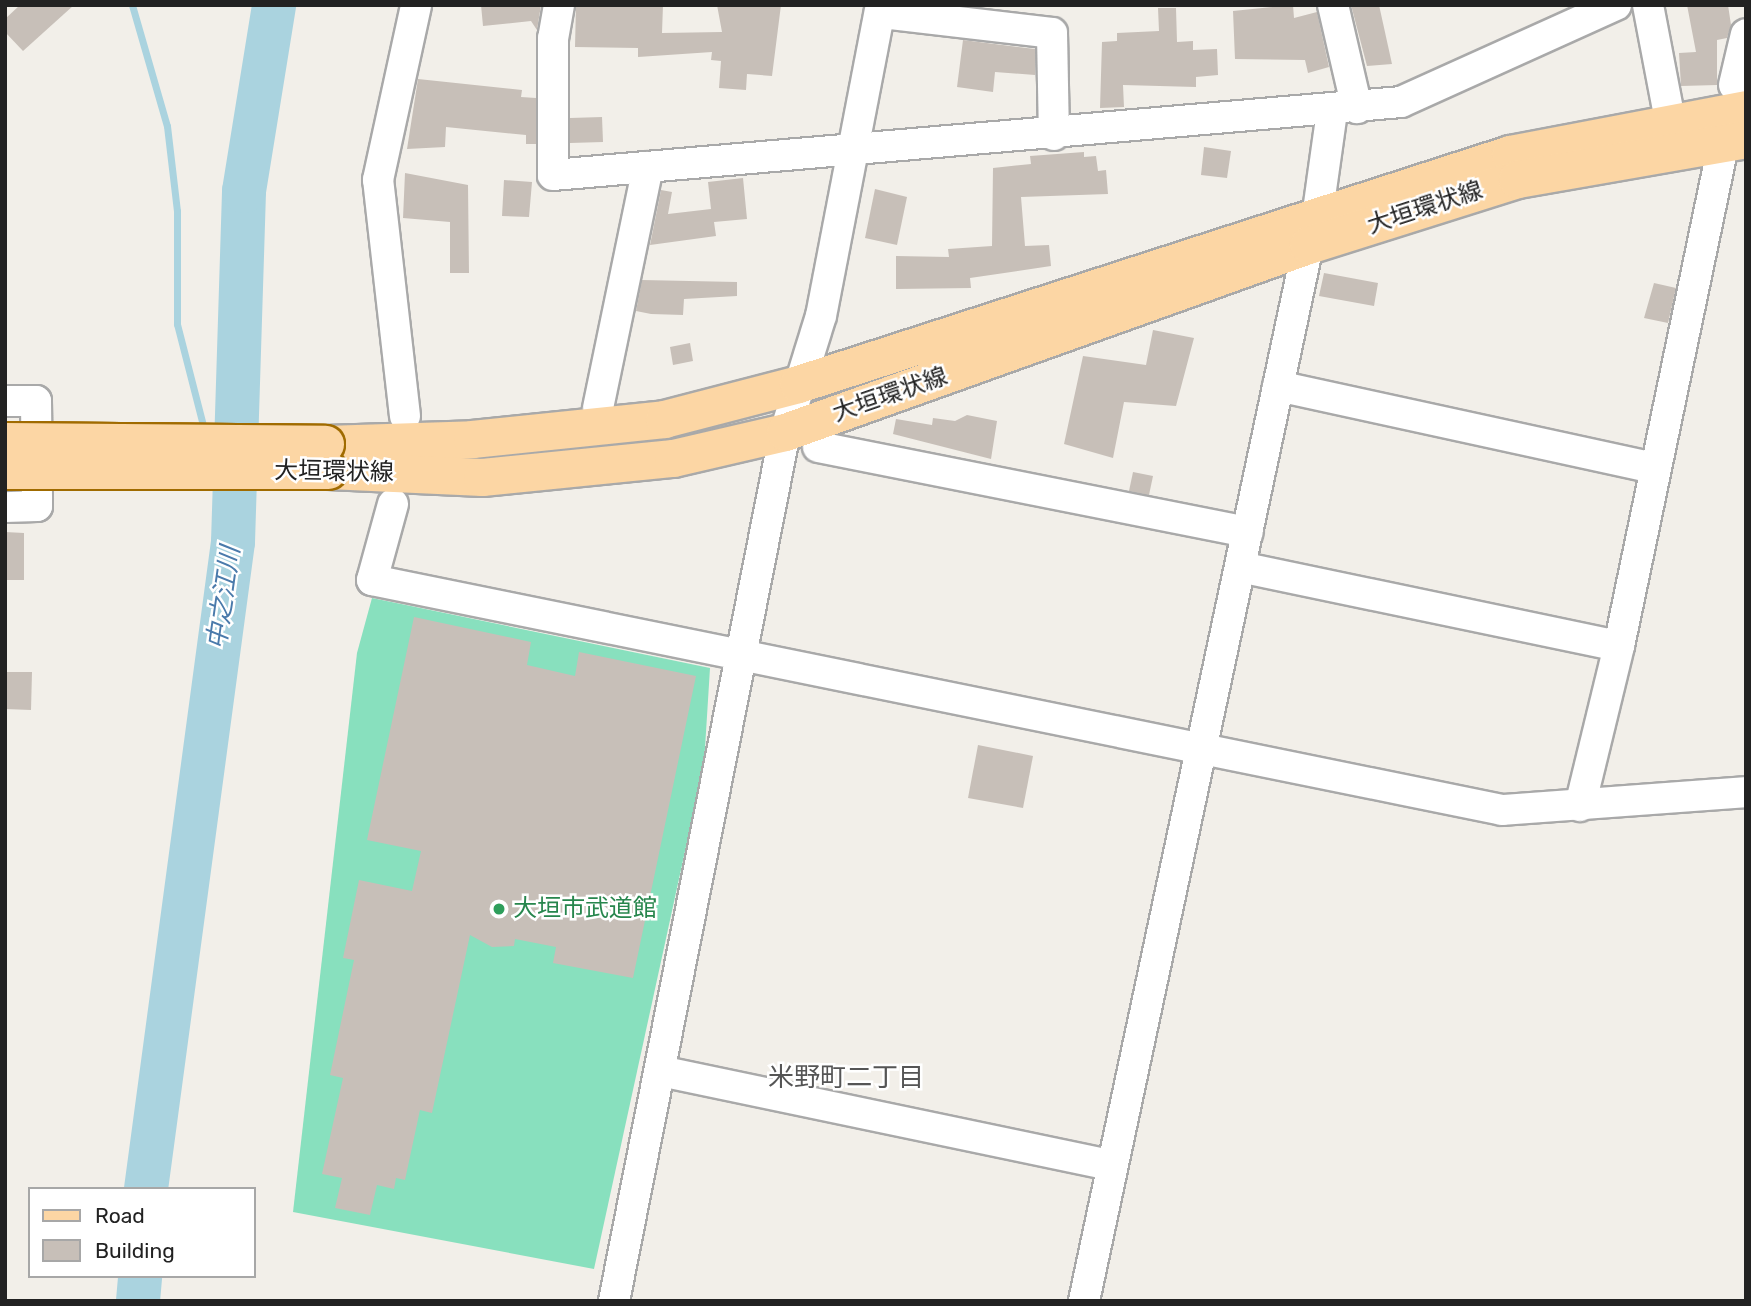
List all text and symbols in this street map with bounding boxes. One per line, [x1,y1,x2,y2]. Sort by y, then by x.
street label: 大垣環状線 [1363,176,1487,240]
street label: 大垣環状線 [829,362,951,428]
street label: 大垣環状線 [274,457,394,487]
water label: 中之江川 [201,544,247,652]
place label: 大垣市武道館 [513,895,657,923]
marker: 大垣市武道館 [491,901,507,917]
district label: 米野町二丁目 [768,1062,924,1094]
legend [28,1187,256,1278]
text: Road [95,1203,145,1228]
text: Building [95,1238,175,1263]

